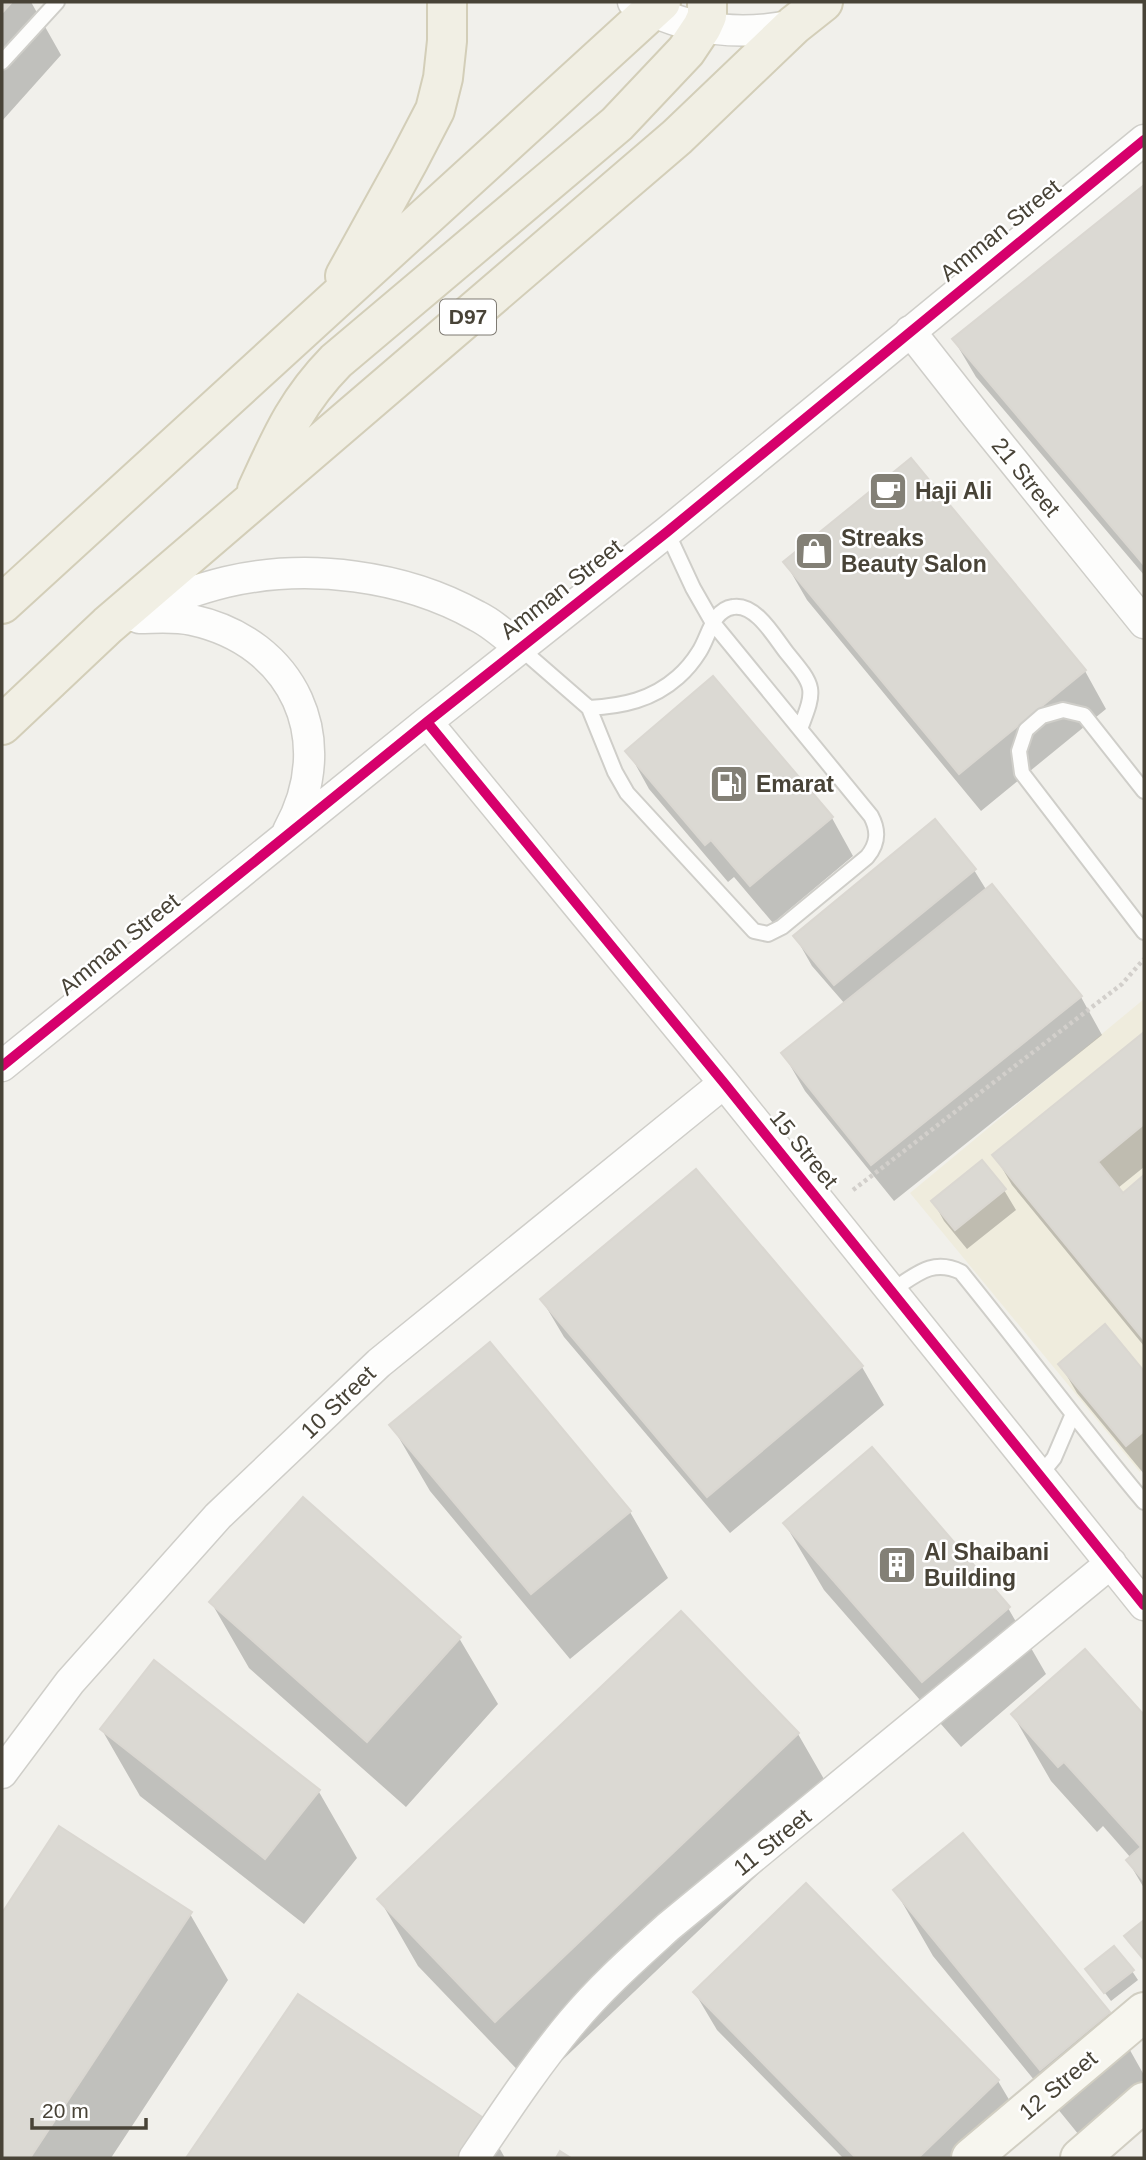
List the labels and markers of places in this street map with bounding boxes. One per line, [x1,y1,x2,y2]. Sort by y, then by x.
cafe icon: Haji Ali [867,470,909,512]
place label: Haji Ali [915,478,992,504]
place label: Streaks Beauty Salon [841,525,987,577]
shop icon: Streaks Beauty Salon [793,530,835,572]
fuel station icon: Emarat [708,763,750,805]
place label: Emarat [756,771,834,797]
place label: Al Shaibani Building [924,1539,1049,1591]
building icon: Al Shaibani Building [876,1544,918,1586]

